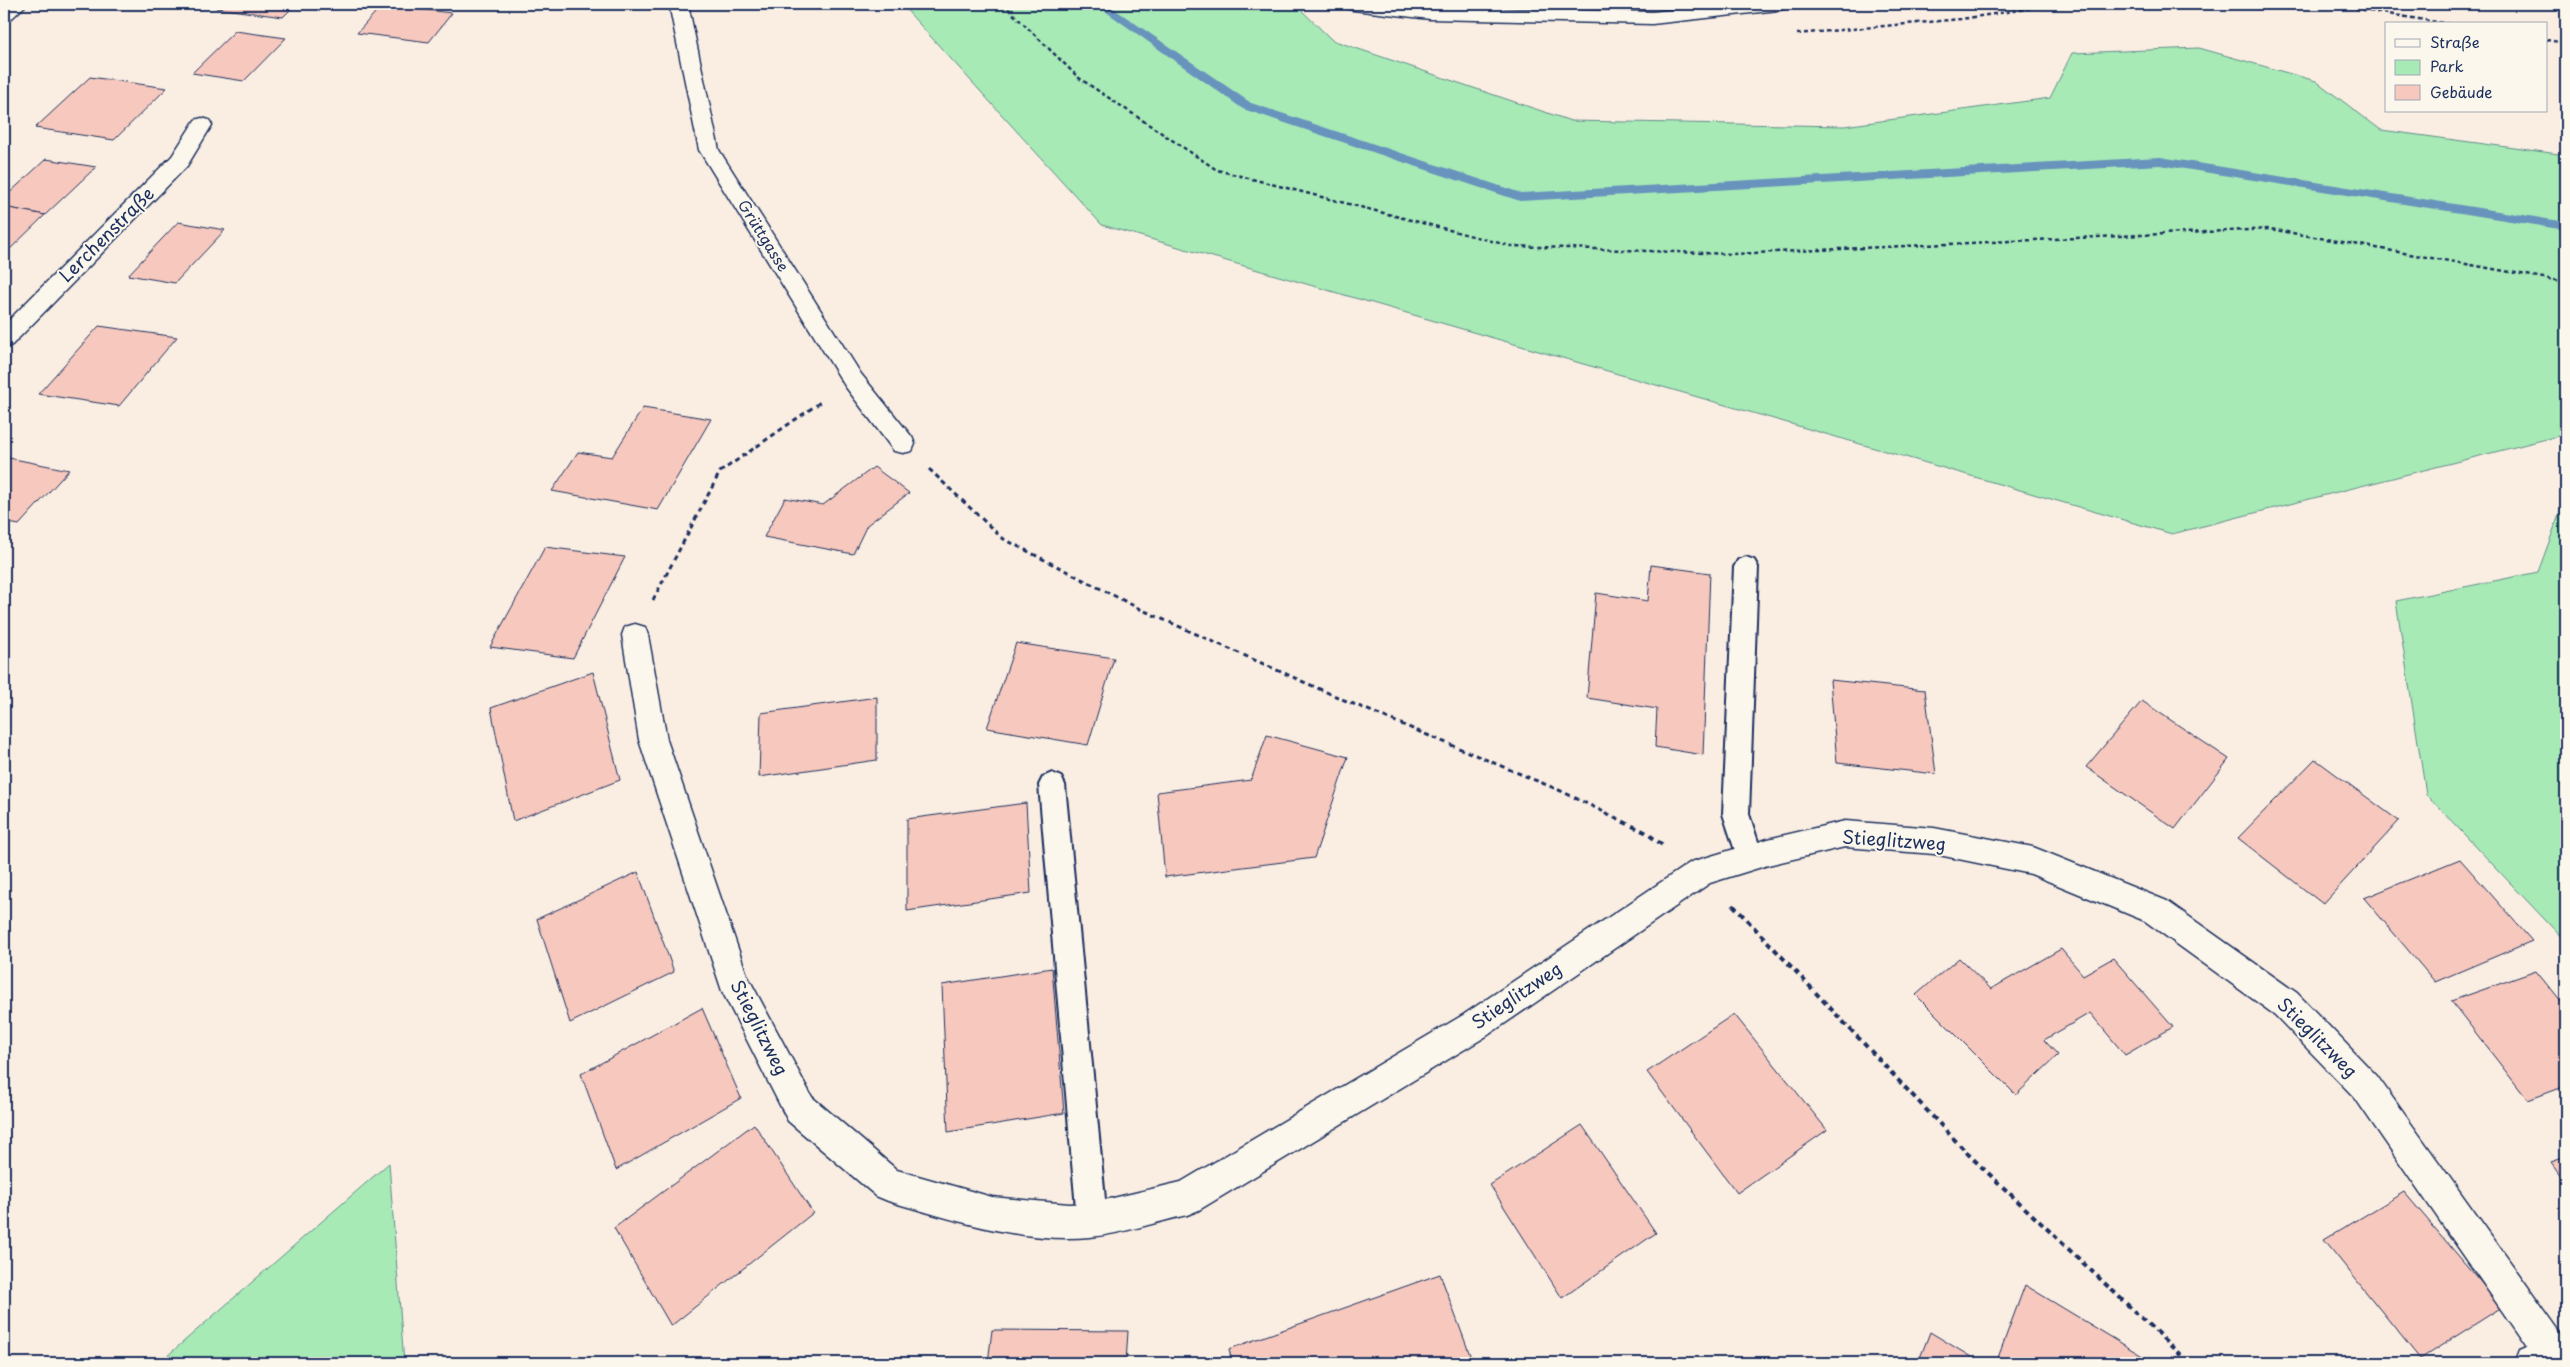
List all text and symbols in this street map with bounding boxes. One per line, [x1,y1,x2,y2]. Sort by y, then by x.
legend [2385,22,2548,112]
text: Straße [2430,30,2480,53]
text: Park [2430,54,2464,77]
text: Gebäude [2430,80,2492,103]
street label: Lerchenstraße [52,180,160,288]
street label: Grüttgasse [733,195,795,276]
street label: Stieglitzweg [1841,822,1947,857]
street label: Stieglitzweg [1465,954,1567,1035]
street label: Stieglitzweg [725,975,796,1080]
street label: Stieglitzweg [2272,991,2364,1083]

